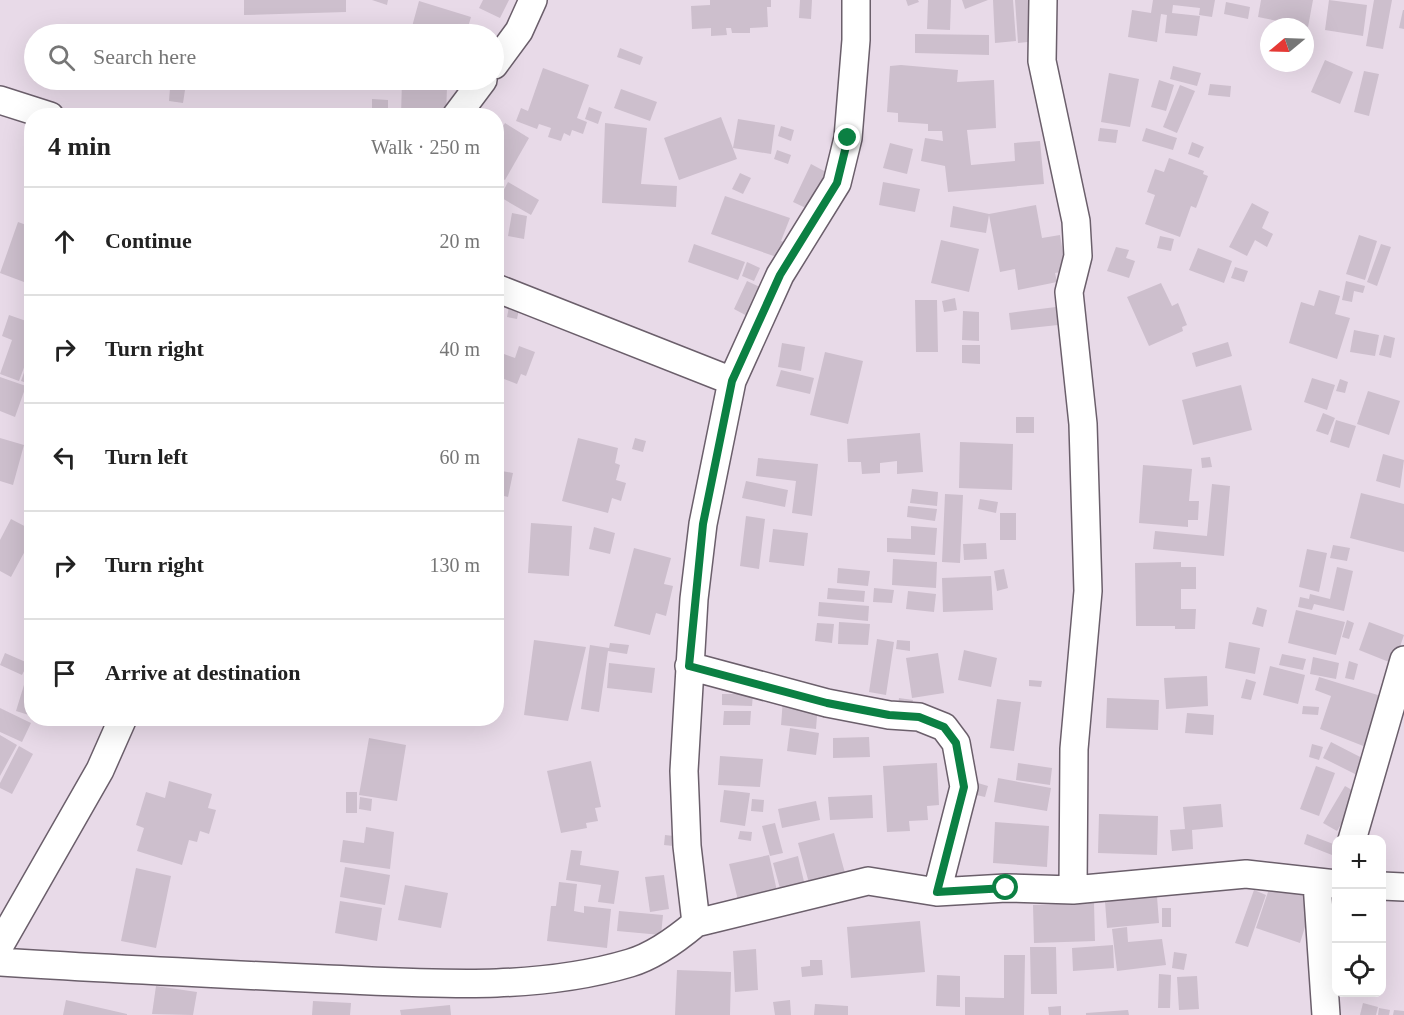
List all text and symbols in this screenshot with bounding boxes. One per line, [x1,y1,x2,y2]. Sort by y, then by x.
north arrow [1260,18,1314,72]
search box [24,24,504,90]
icon: search [45,41,78,74]
text: Search here [93,44,196,69]
route end [834,124,860,150]
text: 4 min [48,132,111,161]
text: Walk · 250 m [371,136,480,158]
icon: ahead [48,225,81,258]
text: Continue [105,228,192,253]
text: 20 m [439,230,480,252]
icon: right [48,333,81,366]
text: Turn right [105,336,204,361]
text: 40 m [439,338,480,360]
icon: left [48,441,81,474]
text: Turn left [105,444,188,469]
text: 60 m [439,446,480,468]
icon: right [48,549,81,582]
text: Turn right [105,552,204,577]
text: 130 m [429,554,480,576]
icon: arrive [48,657,81,690]
text: Arrive at destination [105,660,301,685]
map controls [1332,835,1386,997]
button: + [1332,835,1386,889]
route start [992,874,1018,900]
button: − [1332,889,1386,943]
button: locate [1332,943,1386,997]

